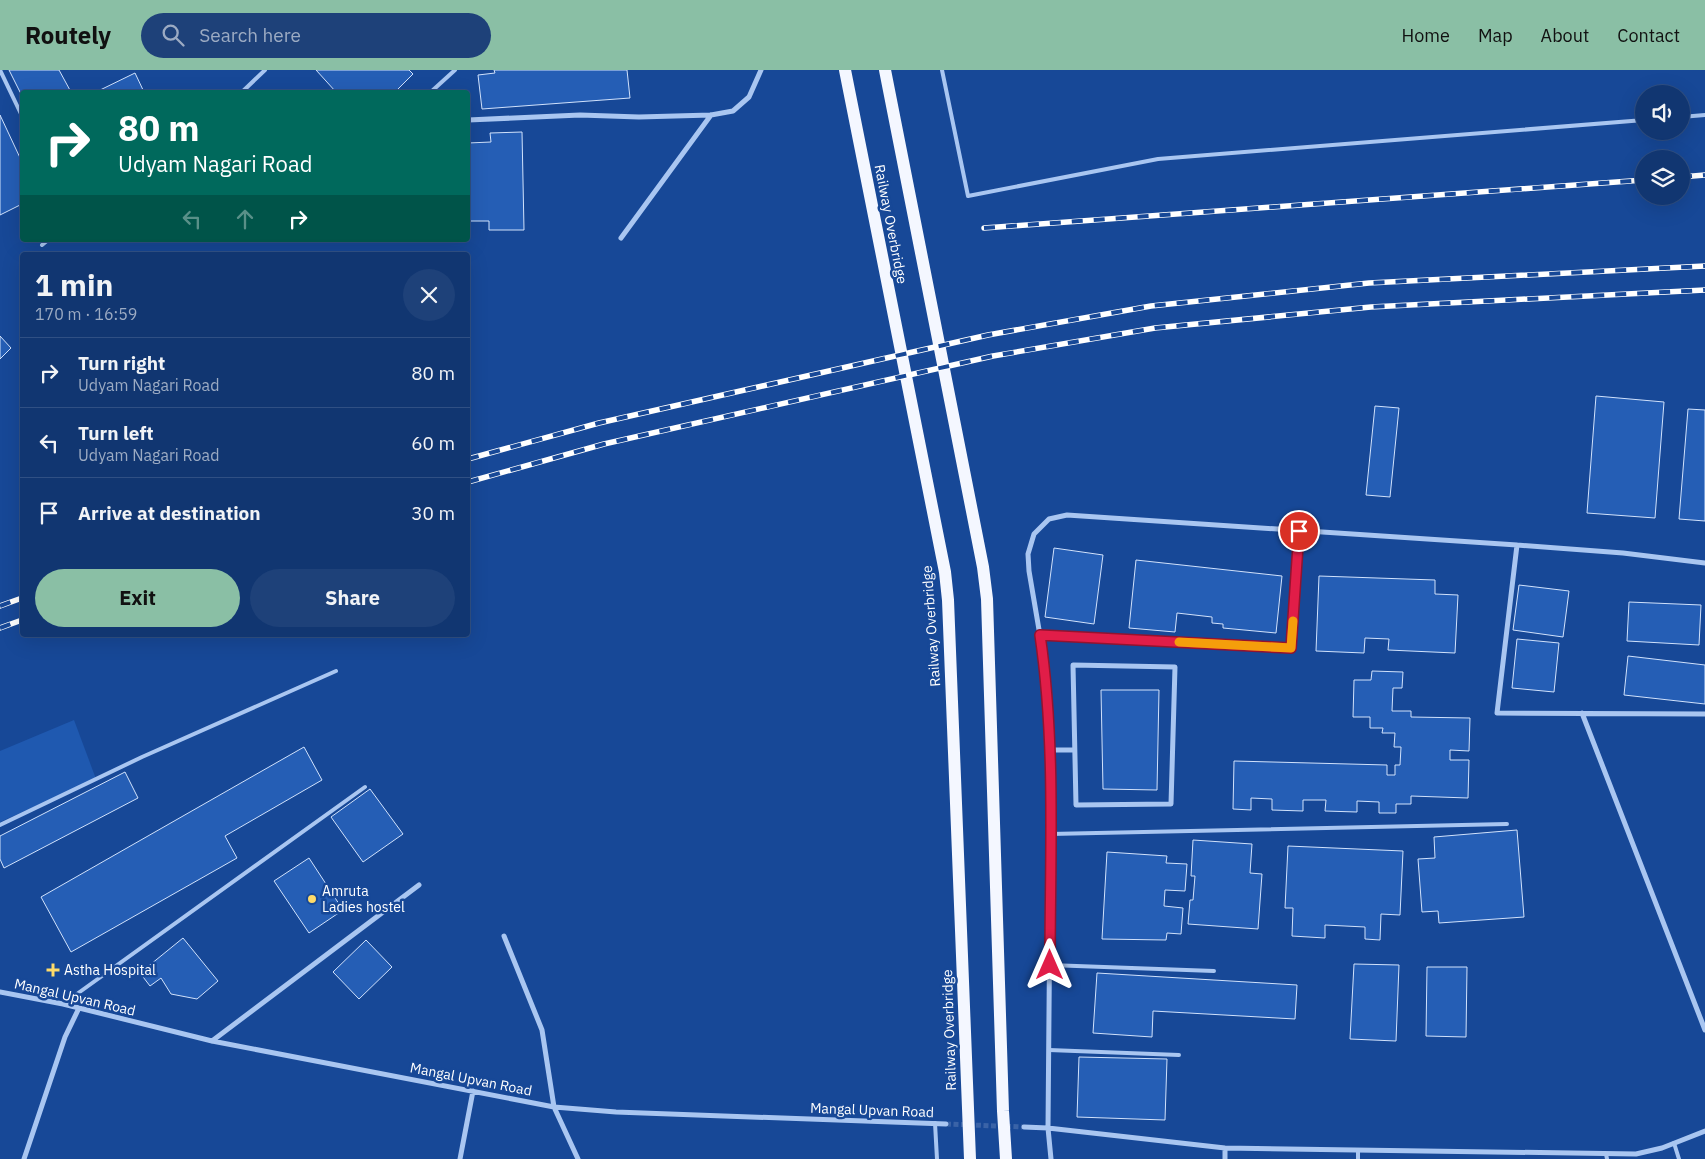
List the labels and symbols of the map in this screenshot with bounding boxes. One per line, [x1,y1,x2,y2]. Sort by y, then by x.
street label: Railway Overbridge [871,163,911,286]
pin [1278,510,1320,552]
street label: Railway Overbridge [918,565,944,687]
place label: Amruta Ladies hostel [322,882,405,916]
marker: Amruta Ladies hostel [306,893,318,905]
position arrow [1023,938,1075,990]
place label: Astha Hospital [64,961,156,979]
marker: Astha Hospital [46,963,60,977]
street label: Railway Overbridge [938,969,960,1091]
street label: Mangal Upvan Road [13,974,137,1020]
street label: Mangal Upvan Road [408,1058,534,1100]
street label: Mangal Upvan Road [810,1099,934,1121]

